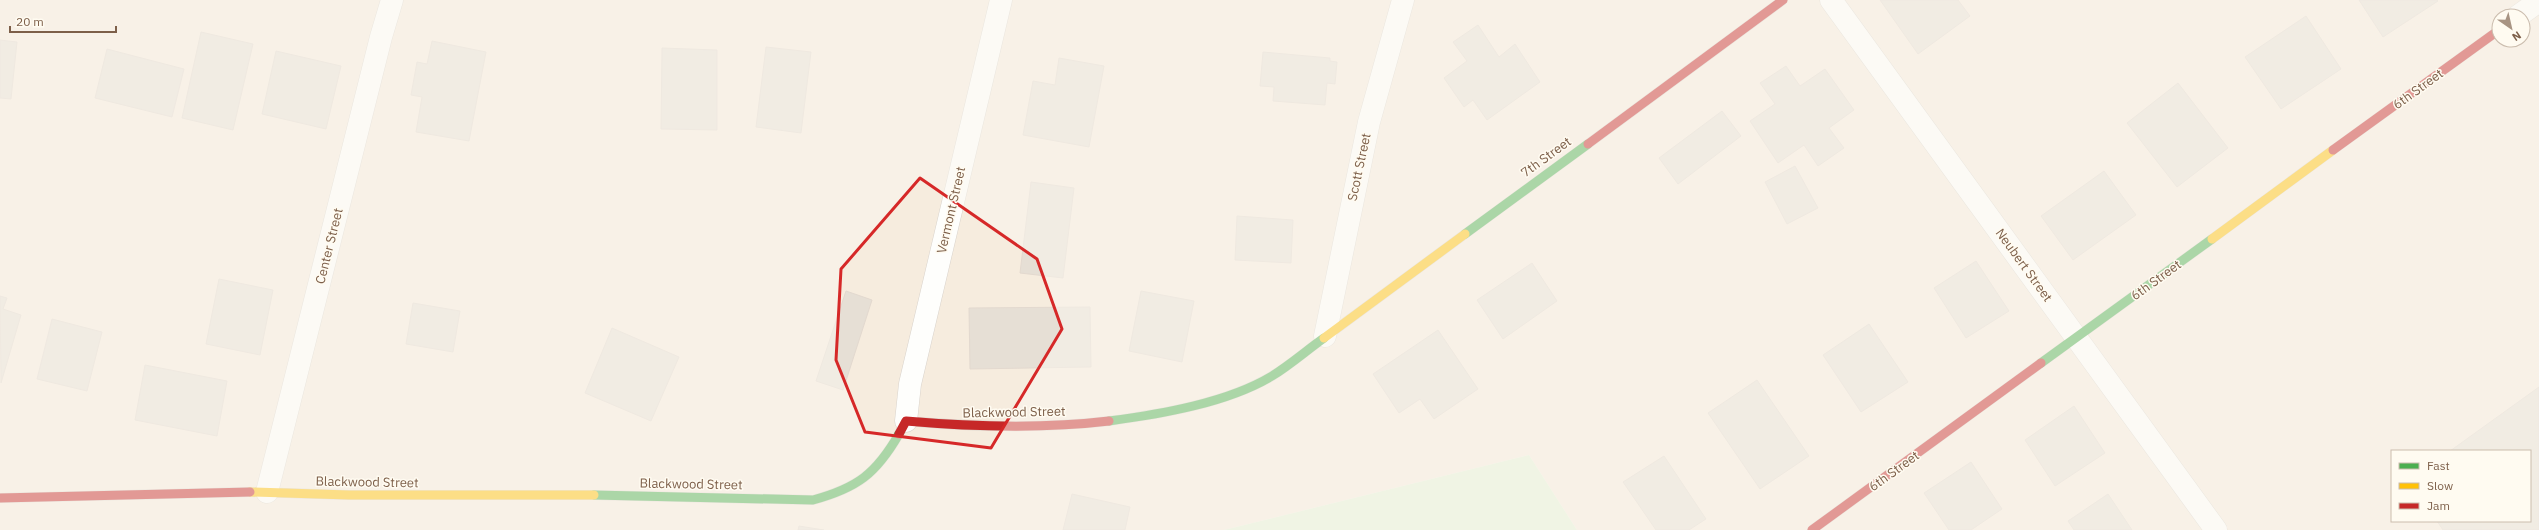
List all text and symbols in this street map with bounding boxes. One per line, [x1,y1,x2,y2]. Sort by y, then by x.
scale bar [10,8,116,34]
north arrow [2491,8,2531,48]
text: 20 m [16,14,44,29]
text: N [2509,28,2524,44]
street label: 6th Street [2389,65,2447,113]
street label: Scott Street [1344,131,1374,203]
street label: 7th Street [1517,133,1575,181]
street label: Vermont Street [933,165,969,255]
street label: Center Street [311,206,347,286]
street label: Neubert Street [1992,225,2056,305]
street label: 6th Street [2127,256,2185,304]
street label: Blackwood Street [962,403,1066,421]
street label: 6th Street [1865,447,1923,495]
legend [2391,450,2531,522]
text: Fast [2427,458,2450,473]
street label: Blackwood Street [315,473,419,491]
street label: Blackwood Street [639,475,743,493]
text: Slow [2427,478,2453,493]
text: Jam [2427,498,2450,513]

